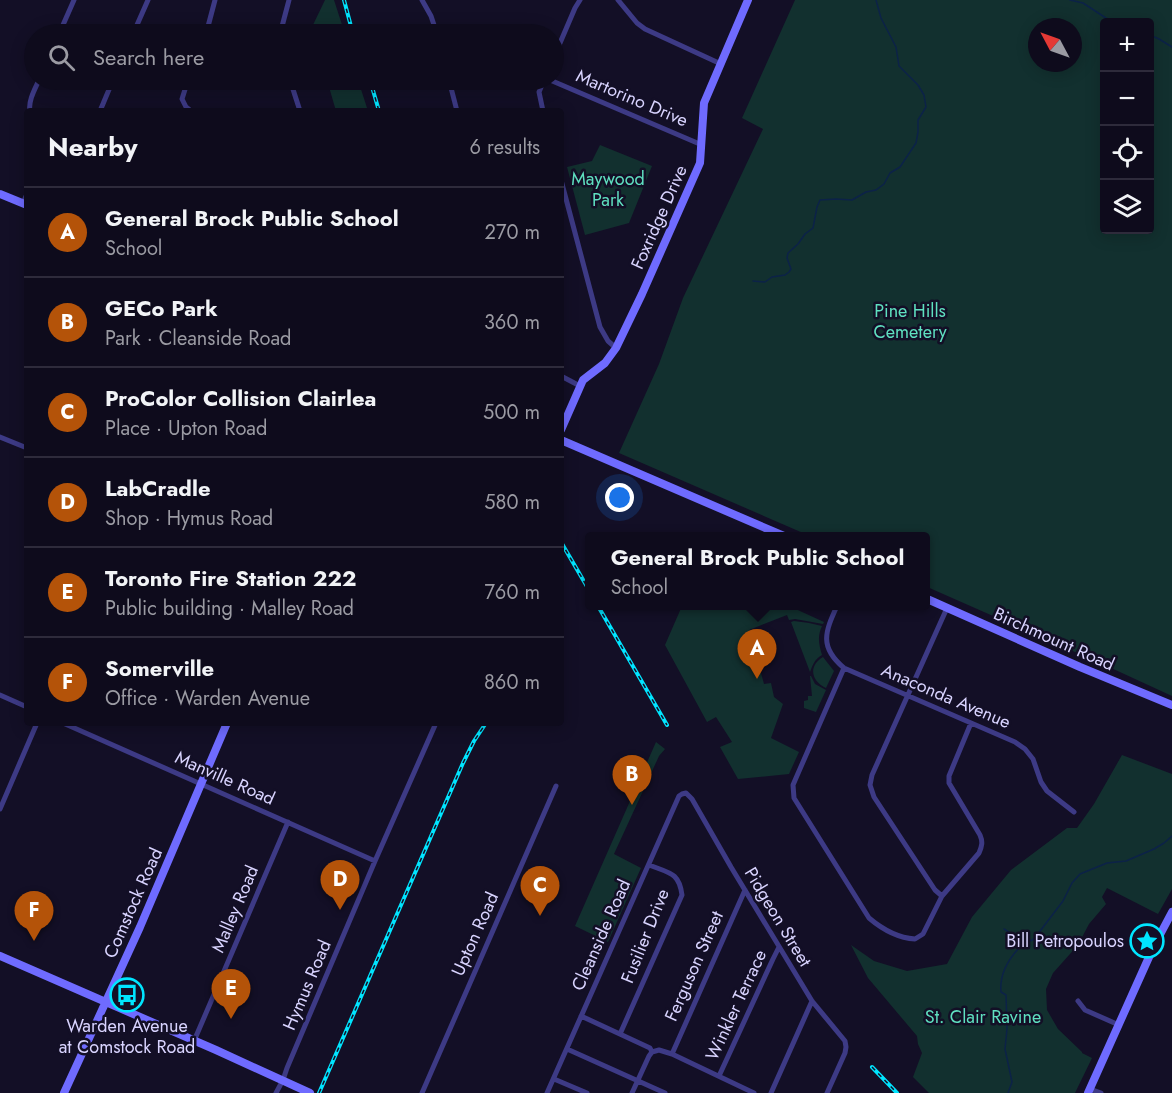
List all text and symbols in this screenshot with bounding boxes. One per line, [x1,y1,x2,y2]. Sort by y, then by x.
north arrow [1028,18,1082,72]
map controls [1100,18,1154,234]
button: + [1100,18,1154,72]
search box [24,24,564,90]
icon: search [45,41,78,74]
text: Search here [93,41,204,73]
street label: Martorino Drive [572,63,692,133]
button: − [1100,72,1154,126]
button: locate [1100,126,1154,180]
text: Nearby [48,128,137,166]
text: 6 results [470,133,540,162]
street label: Foxridge Drive [624,161,694,273]
park label: Maywood Park [571,166,645,213]
button: layers [1100,180,1154,234]
text: General Brock Public School [105,202,399,234]
text: A [60,218,75,247]
text: 270 m [485,218,540,247]
text: School [105,234,162,263]
text: GECo Park [105,292,218,324]
park label: Pine Hills Cemetery [873,298,947,345]
text: B [61,308,74,337]
text: 360 m [484,308,540,337]
text: Park · Cleanside Road [105,324,291,353]
text: ProColor Collision Clairlea [105,382,376,414]
text: C [60,398,75,427]
text: 500 m [483,398,540,427]
text: Place · Upton Road [105,414,267,443]
text: LabCradle [105,472,211,504]
your location [605,483,634,512]
text: D [60,488,75,517]
text: 580 m [484,488,540,517]
text: Shop · Hymus Road [105,504,273,533]
popup [585,532,930,610]
text: General Brock Public School [611,541,904,573]
text: Toronto Fire Station 222 [105,562,356,594]
text: School [611,573,668,602]
text: E [61,578,74,607]
text: 760 m [484,578,540,607]
text: Public building · Malley Road [105,594,354,623]
street label: Birchmount Road [989,601,1119,677]
pin: A [738,630,777,679]
text: Somerville [105,652,214,684]
street label: Anaconda Avenue [877,657,1015,735]
text: F [62,668,73,697]
text: 860 m [484,668,540,697]
text: Office · Warden Avenue [105,684,310,713]
street label: Manville Road [171,744,279,812]
pin: B [612,756,652,805]
street label: Comstock Road [97,844,169,962]
pin: D [320,860,360,910]
street label: Malley Road [205,861,265,957]
street label: Pidgeon Street [738,862,818,972]
pin: C [520,866,560,916]
street label: Cleanside Road [565,875,637,995]
street label: Fusilier Drive [614,885,676,987]
street label: Upton Road [445,888,505,980]
pin: F [15,892,54,941]
street label: Ferguson Street [658,906,730,1025]
place icon: Bill Petropoulos [1129,923,1165,959]
place label: Bill Petropoulos [1006,928,1124,954]
street label: Hymus Road [276,936,338,1034]
street label: Winkler Terrace [699,945,773,1065]
pin: E [212,970,250,1019]
bus stop icon: Warden Avenue at Comstock Road [109,977,145,1013]
park label: St. Clair Ravine [925,1004,1041,1030]
place label: Warden Avenue at Comstock Road [59,1013,195,1060]

